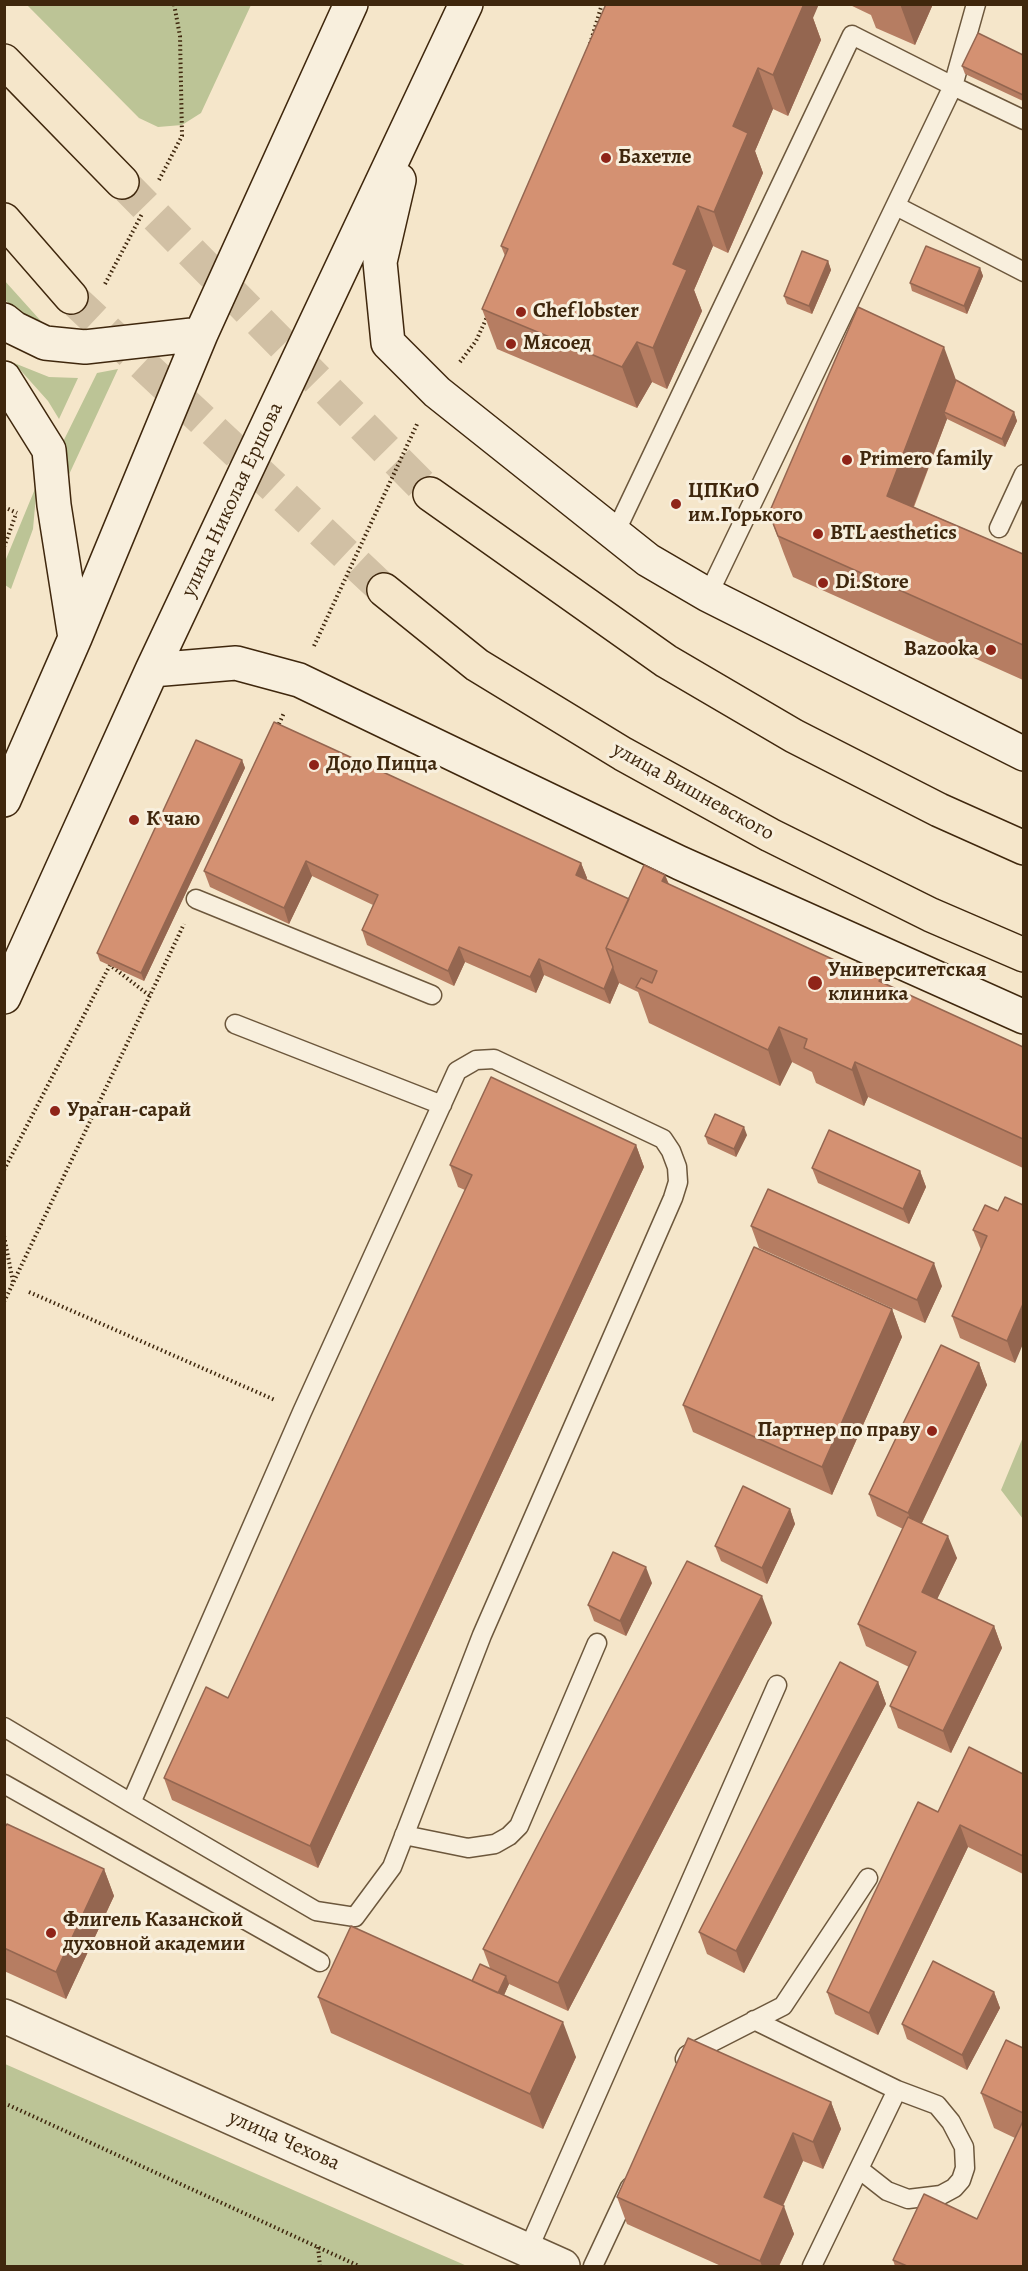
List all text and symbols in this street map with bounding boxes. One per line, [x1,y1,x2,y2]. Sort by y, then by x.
place label: Бахетле [618,145,692,171]
marker: Бахетле [599,151,613,165]
place label: Chef lobster [533,299,639,325]
marker: Chef lobster [514,305,528,319]
place label: Мясоед [523,331,591,357]
marker: Мясоед [504,337,518,351]
street label: улица Николая Ершова [177,399,289,601]
place label: Primero family [859,447,992,473]
marker: Primero family [840,453,854,467]
place label: ЦПКиО им.Горького [688,479,803,529]
marker: ЦПКиО им.Горького [669,497,683,511]
place label: BTL aesthetics [830,521,957,547]
marker: BTL aesthetics [811,527,825,541]
place label: Di.Store [835,570,909,596]
marker: Di.Store [816,576,830,590]
place label: Bazooka [904,637,979,663]
marker: Bazooka [984,643,998,657]
street label: улица Вишневского [608,737,778,847]
place label: Додо Пицца [326,752,437,778]
marker: Додо Пицца [307,758,321,772]
place label: К чаю [146,807,200,833]
marker: К чаю [127,813,141,827]
place label: Университетская клиника [828,958,987,1008]
marker: Университетская клиника [806,974,824,992]
place label: Ураган-сарай [67,1098,191,1124]
marker: Ураган-сарай [48,1104,62,1118]
place label: Партнер по праву [757,1418,920,1444]
marker: Партнер по праву [925,1424,939,1438]
place label: Флигель Казанской духовной академии [63,1908,245,1958]
marker: Флигель Казанской духовной академии [44,1926,58,1940]
street label: улица Чехова [224,2105,344,2177]

